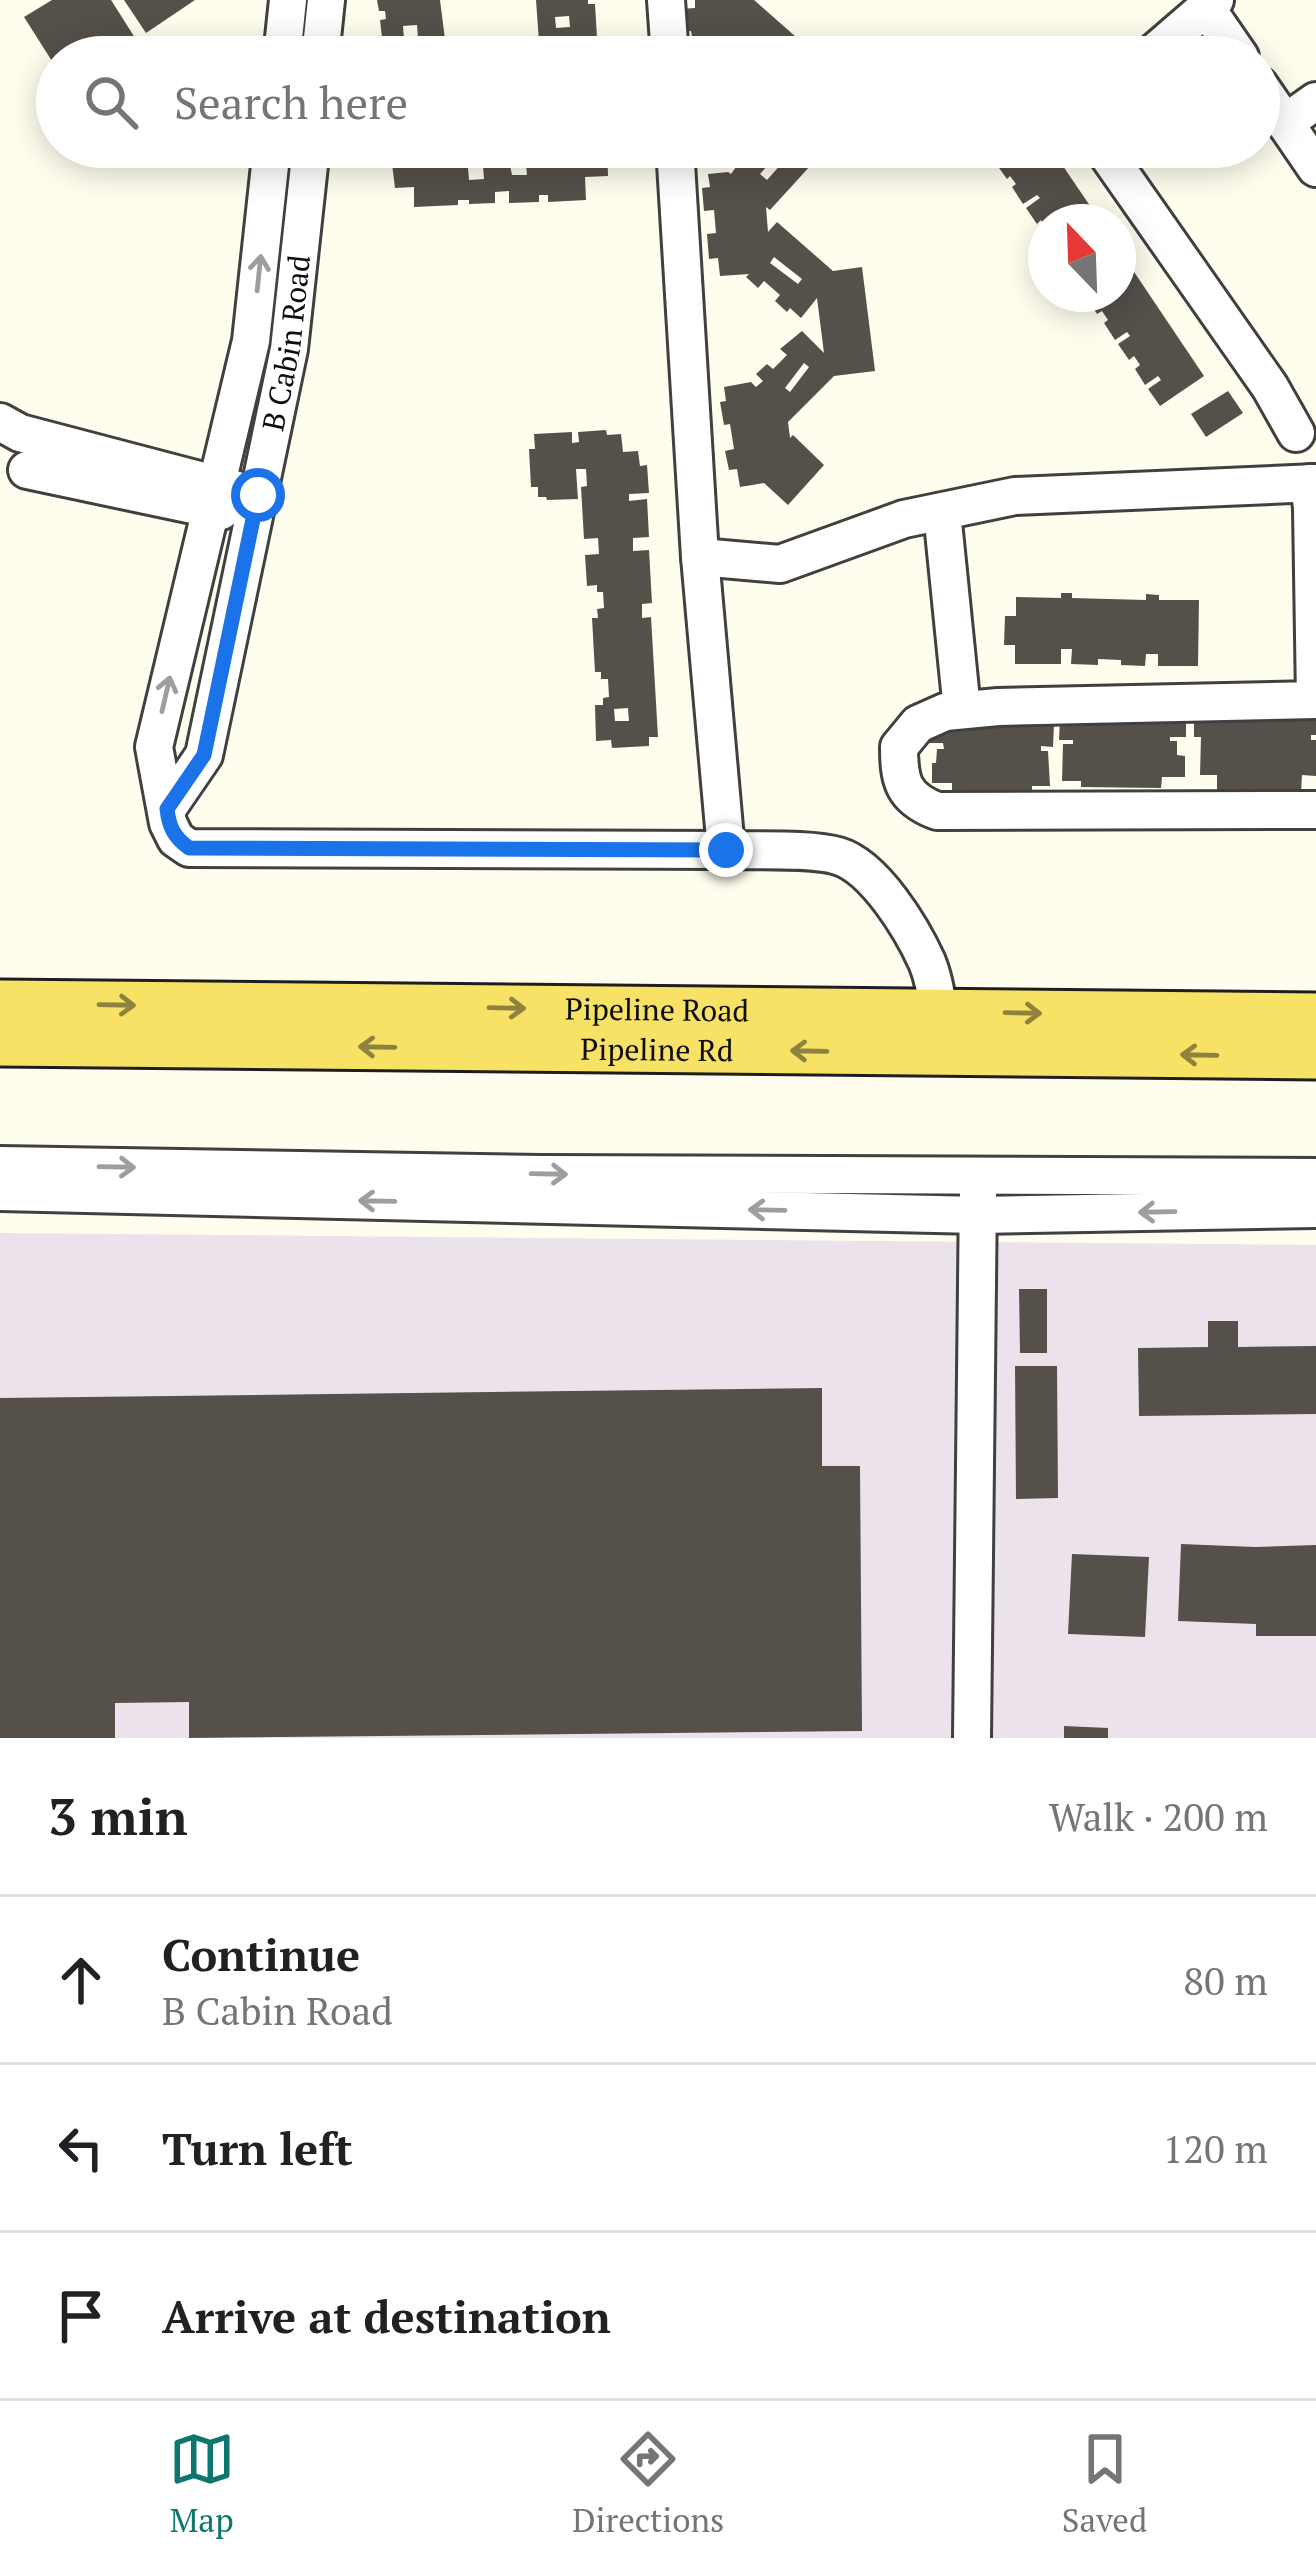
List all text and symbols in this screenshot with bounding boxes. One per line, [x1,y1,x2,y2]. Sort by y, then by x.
search box [36,36,1280,168]
icon: search [78,69,144,135]
text: Search here [174,72,408,132]
north arrow [1028,204,1136,312]
street label: B Cabin Road [252,253,319,434]
one-way arrow [248,254,270,293]
route start [231,468,285,522]
one-way arrow [156,676,179,714]
route end [699,823,753,877]
street label: Pipeline Road [565,989,749,1030]
one-way arrow [97,993,136,1016]
one-way arrow [487,997,526,1019]
one-way arrow [1003,1002,1042,1024]
street label: Pipeline Rd [580,1029,734,1070]
one-way arrow [358,1036,397,1058]
one-way arrow [790,1040,829,1062]
one-way arrow [1180,1044,1219,1066]
one-way arrow [97,1156,136,1178]
one-way arrow [529,1162,568,1185]
one-way arrow [358,1189,397,1212]
one-way arrow [748,1198,787,1221]
one-way arrow [1138,1200,1177,1223]
text: 3 min [48,1782,188,1850]
text: Walk · 200 m [1049,1790,1268,1842]
text: Continue [162,1924,360,1984]
icon: ahead [48,1947,114,2013]
text: 80 m [1183,1954,1268,2006]
text: B Cabin Road [162,1984,393,2036]
icon: left [48,2115,114,2181]
text: Turn left [162,2118,353,2178]
text: 120 m [1163,2122,1268,2174]
icon: arrive [48,2283,114,2349]
text: Arrive at destination [162,2286,611,2346]
tab: Map [169,2426,235,2541]
tab: Directions [572,2426,724,2541]
tab: Saved [1062,2426,1147,2541]

